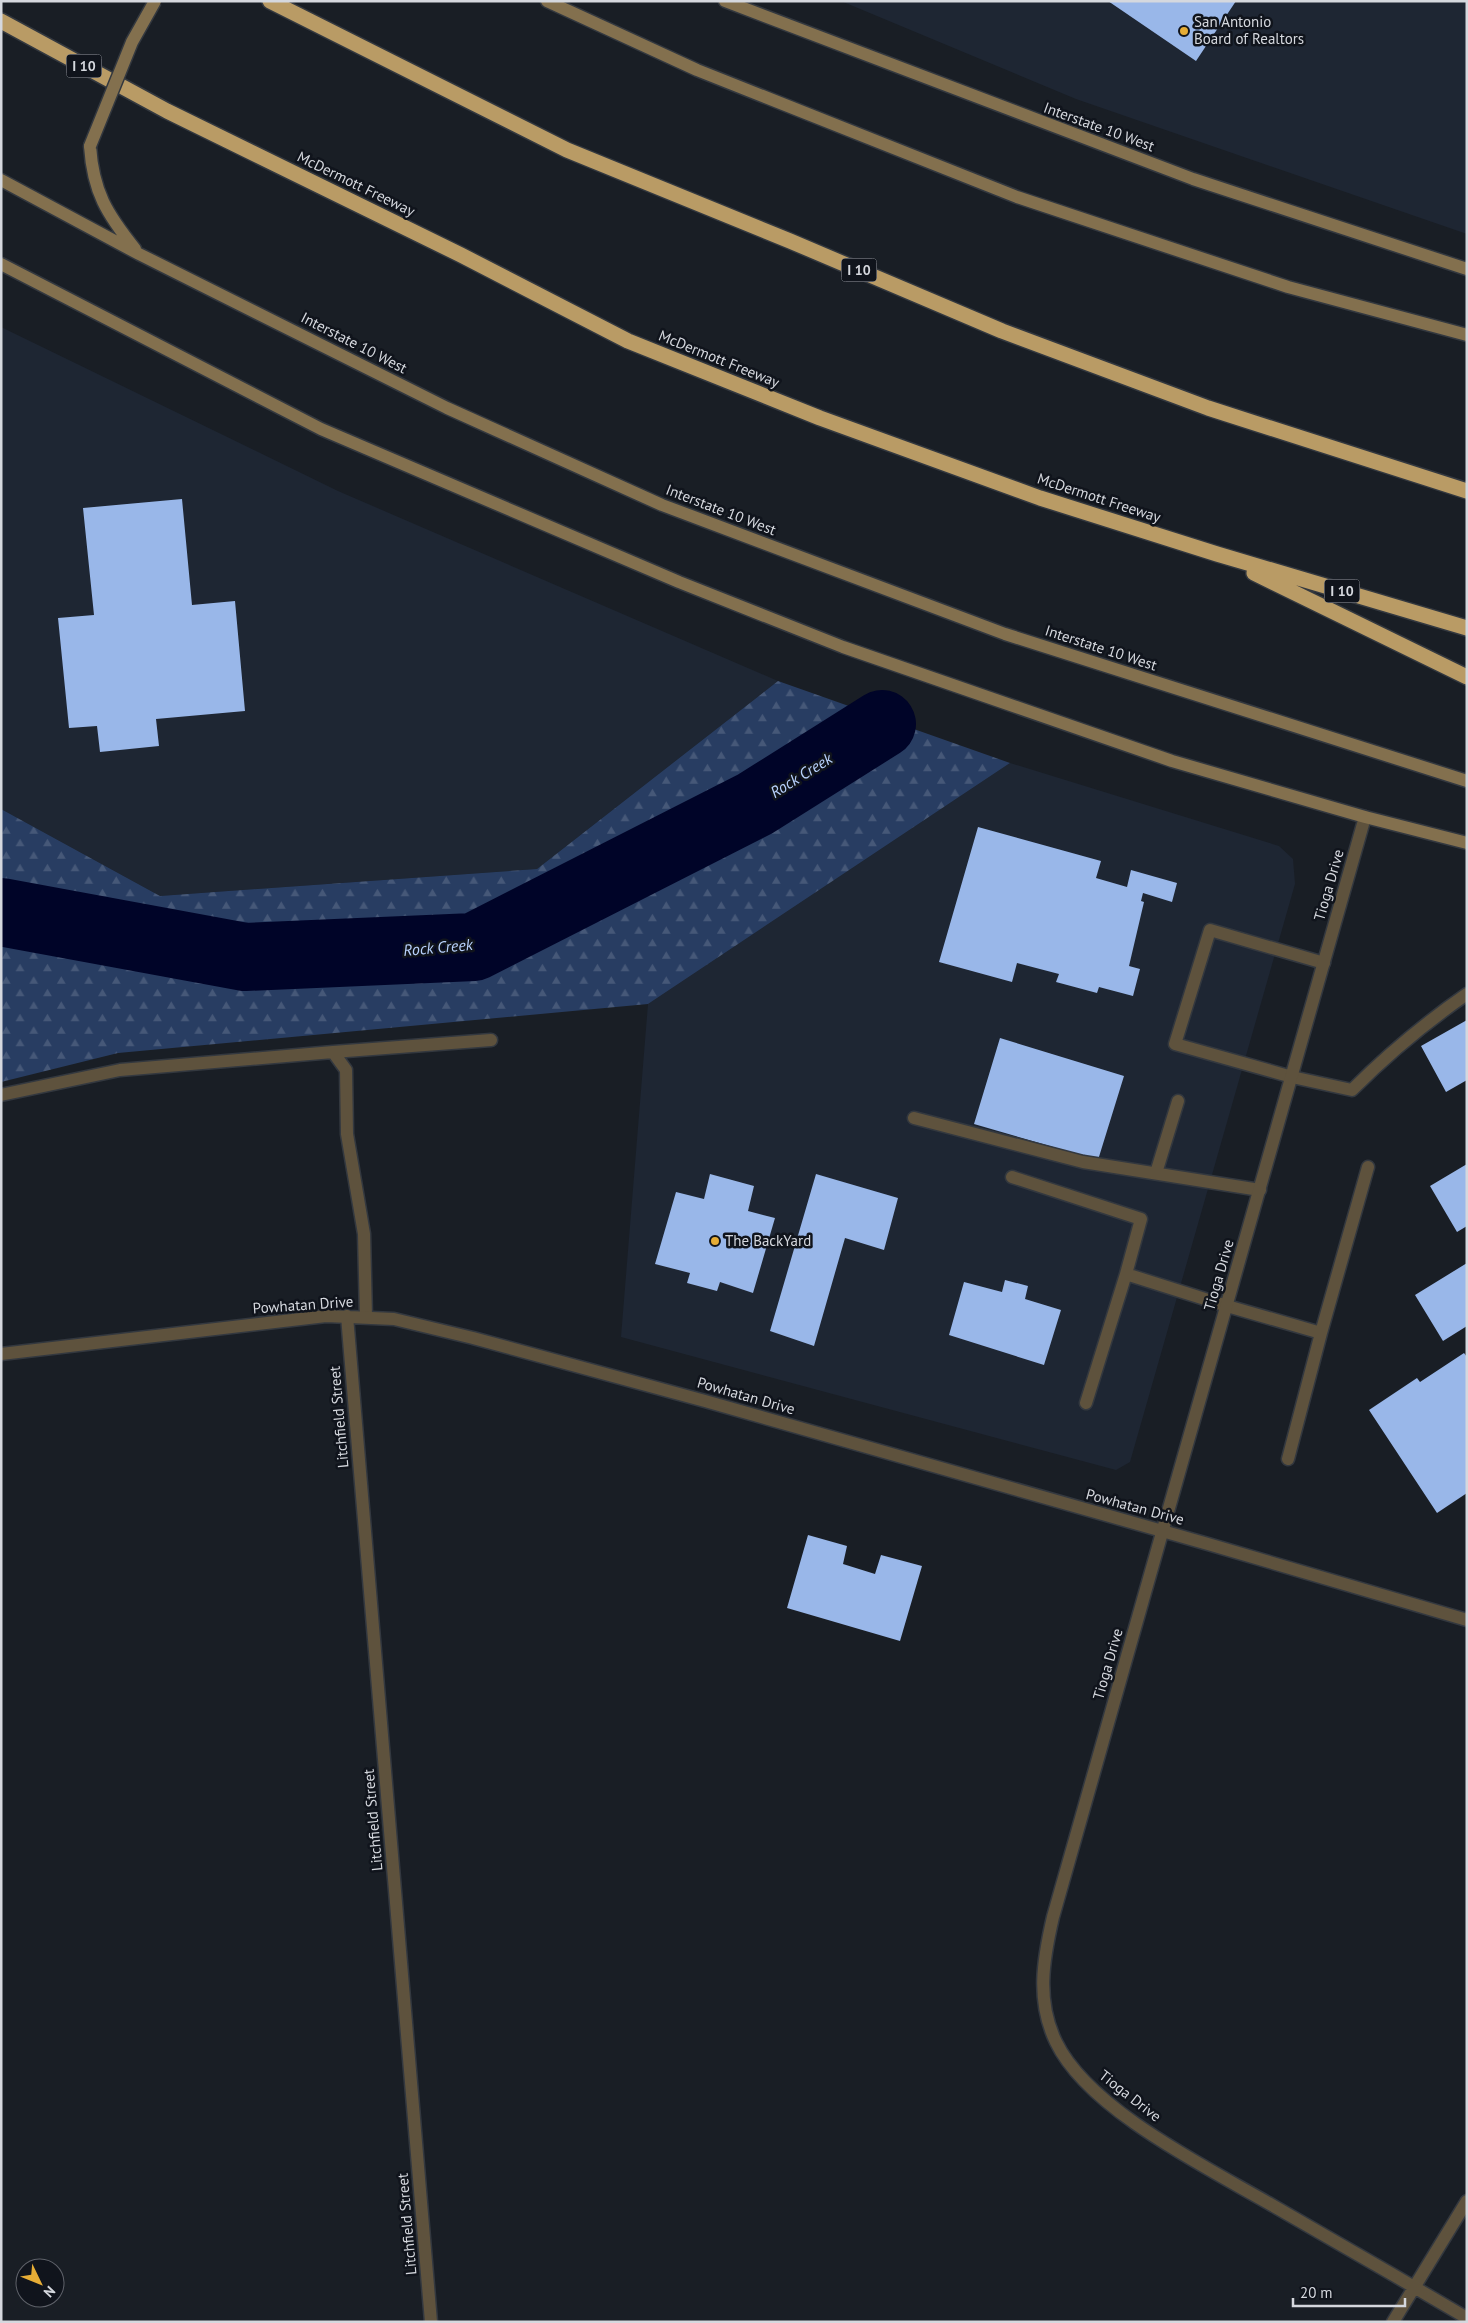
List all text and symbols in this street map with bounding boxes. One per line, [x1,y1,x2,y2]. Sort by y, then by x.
place label: San Antonio Board of Realtors [1194,12,1304,48]
marker: San Antonio Board of Realtors [1178,25,1190,37]
road number: I 10 [66,54,102,78]
street label: Interstate 10 West [1041,98,1157,155]
street label: McDermott Freeway [294,147,418,220]
road number: I 10 [842,258,876,282]
street label: Interstate 10 West [298,308,410,377]
street label: McDermott Freeway [656,326,782,391]
street label: McDermott Freeway [1035,469,1163,526]
street label: Interstate 10 West [663,480,779,539]
road number: I 10 [1324,580,1360,602]
street label: Interstate 10 West [1043,620,1159,675]
water label: Rock Creek [766,748,836,802]
street label: Tioga Drive [1309,847,1348,923]
water label: Rock Creek [402,934,474,960]
place label: The BackYard [725,1231,811,1250]
marker: The BackYard [709,1235,721,1247]
street label: Tioga Drive [1199,1237,1238,1313]
street label: Powhatan Drive [252,1292,354,1317]
street label: Litchfield Street [325,1365,352,1469]
street label: Powhatan Drive [695,1373,797,1419]
street label: Powhatan Drive [1084,1484,1186,1529]
street label: Tioga Drive [1088,1626,1127,1702]
street label: Litchfield Street [359,1768,386,1872]
street label: Tioga Drive [1095,2065,1165,2126]
street label: Litchfield Street [393,2172,420,2276]
north arrow [15,2258,65,2308]
scale bar [1293,2276,1406,2308]
text: N [40,2282,59,2301]
text: 20 m [1300,2283,1333,2302]

